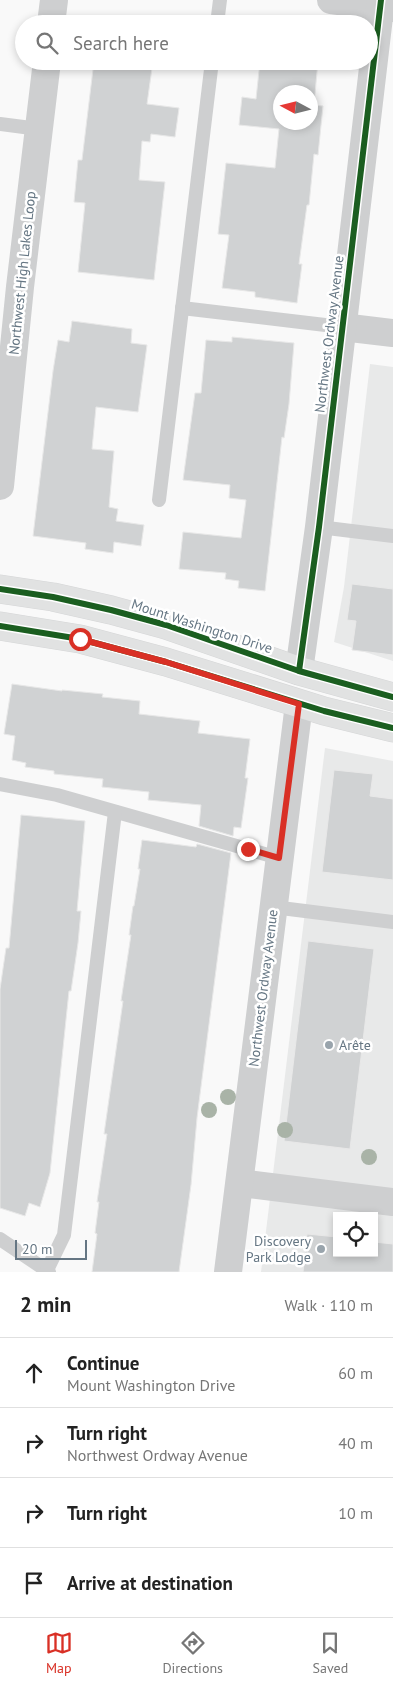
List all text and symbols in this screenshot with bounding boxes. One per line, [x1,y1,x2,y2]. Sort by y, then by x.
search box [15,15,378,70]
icon: search [33,29,61,57]
text: Search here [73,31,169,55]
north arrow [273,85,318,130]
street label: Northwest High Lakes Loop [4,190,40,356]
street label: Northwest Ordway Avenue [310,254,348,414]
street label: Mount Washington Drive [129,595,275,657]
route start [69,628,92,651]
route end [237,838,260,861]
street label: Northwest Ordway Avenue [244,908,282,1068]
place label: Arête [339,1036,371,1054]
marker: Arête [323,1039,335,1051]
map controls [333,1212,378,1257]
button: locate [333,1212,378,1257]
place label: Discovery Park Lodge [246,1232,311,1266]
scale bar [15,1237,88,1260]
text: 20 m [22,1240,52,1258]
marker: Discovery Park Lodge [315,1243,327,1255]
text: 2 min [20,1291,71,1318]
text: Walk · 110 m [284,1295,373,1315]
text: Continue [67,1351,139,1375]
icon: ahead [20,1359,48,1387]
text: 60 m [338,1363,373,1383]
text: Mount Washington Drive [67,1375,235,1395]
text: Turn right [67,1421,147,1445]
icon: right [20,1429,48,1457]
text: 40 m [338,1433,373,1453]
text: Northwest Ordway Avenue [67,1445,248,1465]
icon: right [20,1499,48,1527]
text: Turn right [67,1501,147,1525]
text: 10 m [338,1503,373,1523]
icon: arrive [20,1569,48,1597]
text: Arrive at destination [67,1571,233,1595]
tab: Map [45,1629,73,1677]
tab: Directions [162,1629,223,1677]
tab: Saved [313,1629,348,1677]

